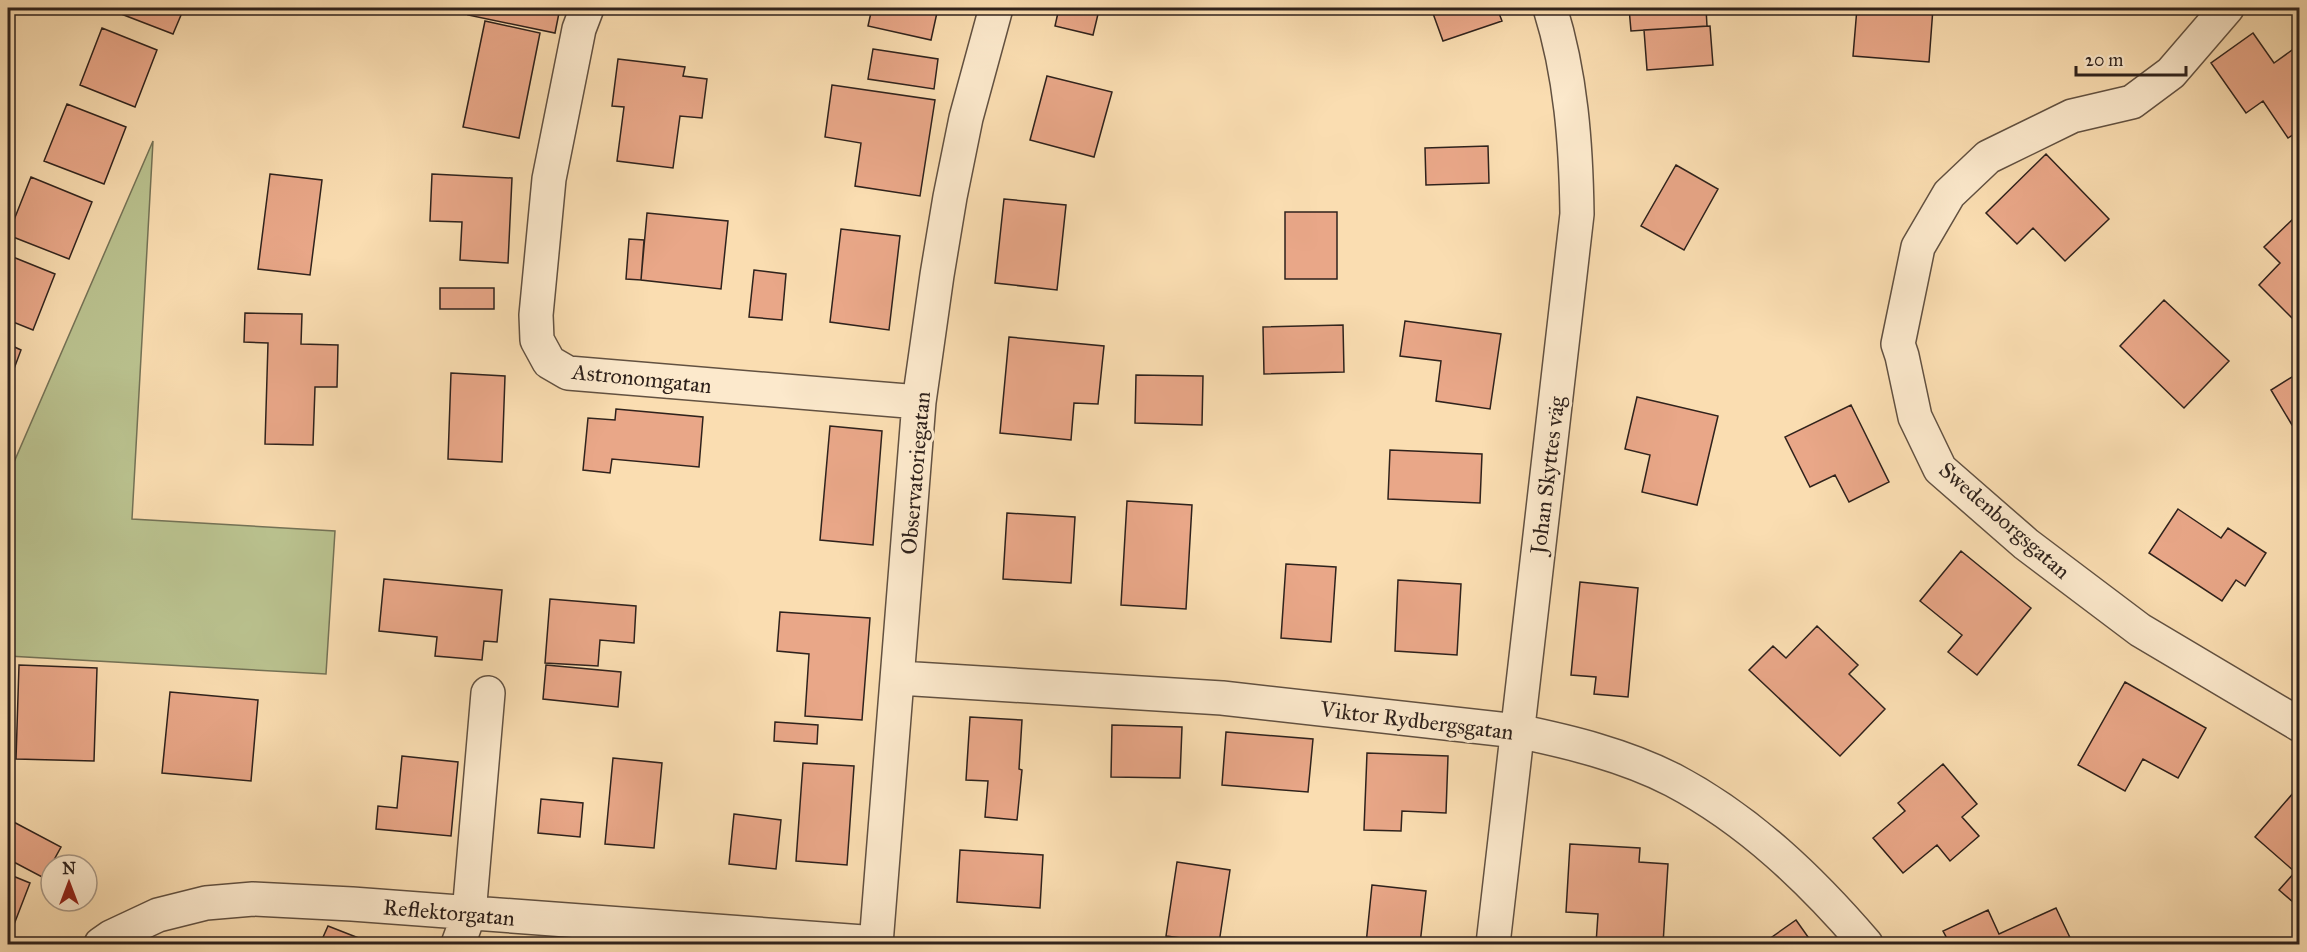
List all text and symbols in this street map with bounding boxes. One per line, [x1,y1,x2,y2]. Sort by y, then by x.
scale bar [2076,39,2186,77]
text: 20 m [2085,49,2123,71]
street label: Astronomgatan [570,358,713,399]
street label: Observatoriegatan [895,390,936,556]
street label: Johan Skyttes väg [1524,394,1571,557]
street label: Swedenborgsgatan [1934,456,2076,585]
street label: Viktor Rydbergsgatan [1318,695,1515,746]
north arrow [39,853,99,913]
text: N [62,859,76,878]
street label: Reflektorgatan [382,893,516,932]

